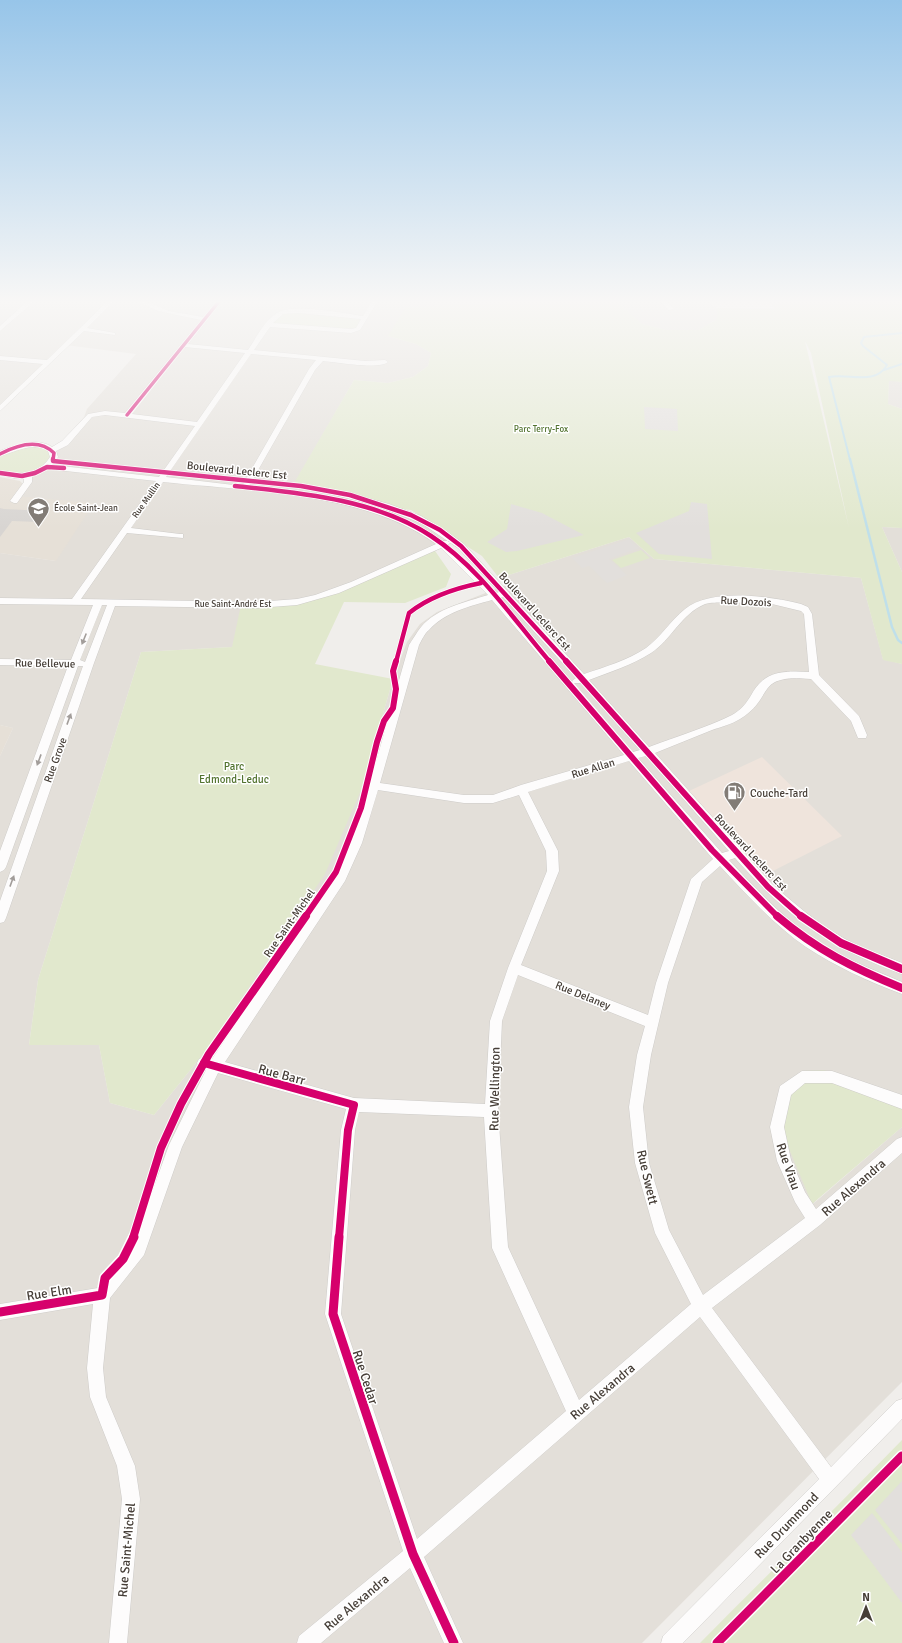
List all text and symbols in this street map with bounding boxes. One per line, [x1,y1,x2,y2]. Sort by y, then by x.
park label: Parc Terry-Fox [514,424,569,435]
street label: Boulevard Leclerc Est [186,459,288,482]
street label: Rue Mullin [130,480,163,520]
school or university icon: École Saint-Jean [26,495,52,528]
place label: École Saint-Jean [54,501,118,514]
street label: Boulevard Leclerc Est [496,570,573,653]
street label: Rue Dozois [720,594,772,609]
street label: Rue Saint-André Est [195,599,271,610]
one-way arrow [81,633,87,645]
street label: Rue Bellevue [15,656,75,671]
one-way arrow [67,712,73,724]
street label: Rue Grove [41,736,70,785]
one-way arrow [36,755,42,767]
street label: Rue Allan [570,756,616,781]
park label: Parc Edmond-Leduc [199,760,269,786]
fuel station icon: Couche-Tard [721,780,747,813]
place label: Couche-Tard [750,787,808,800]
street label: Boulevard Leclerc Est [712,811,790,894]
one-way arrow [9,875,15,887]
street label: Rue Saint-Michel [261,887,318,960]
street label: Rue Delaney [553,979,613,1013]
street label: Rue Wellington [486,1047,504,1131]
street label: Rue Barr [256,1061,307,1089]
street label: Rue Viau [773,1141,804,1192]
street label: Rue Swett [633,1148,661,1207]
street label: Rue Alexandra [818,1156,889,1220]
street label: Rue Elm [25,1282,73,1304]
street label: Rue Cedar [349,1348,381,1407]
street label: Rue Alexandra [567,1360,638,1424]
street label: Rue Drummond [751,1489,822,1562]
street label: Rue Saint-Michel [115,1502,139,1598]
street label: La Granbyenne [767,1506,836,1577]
street label: Rue Alexandra [321,1571,392,1635]
north arrow [846,1587,886,1627]
text: N [862,1591,870,1604]

